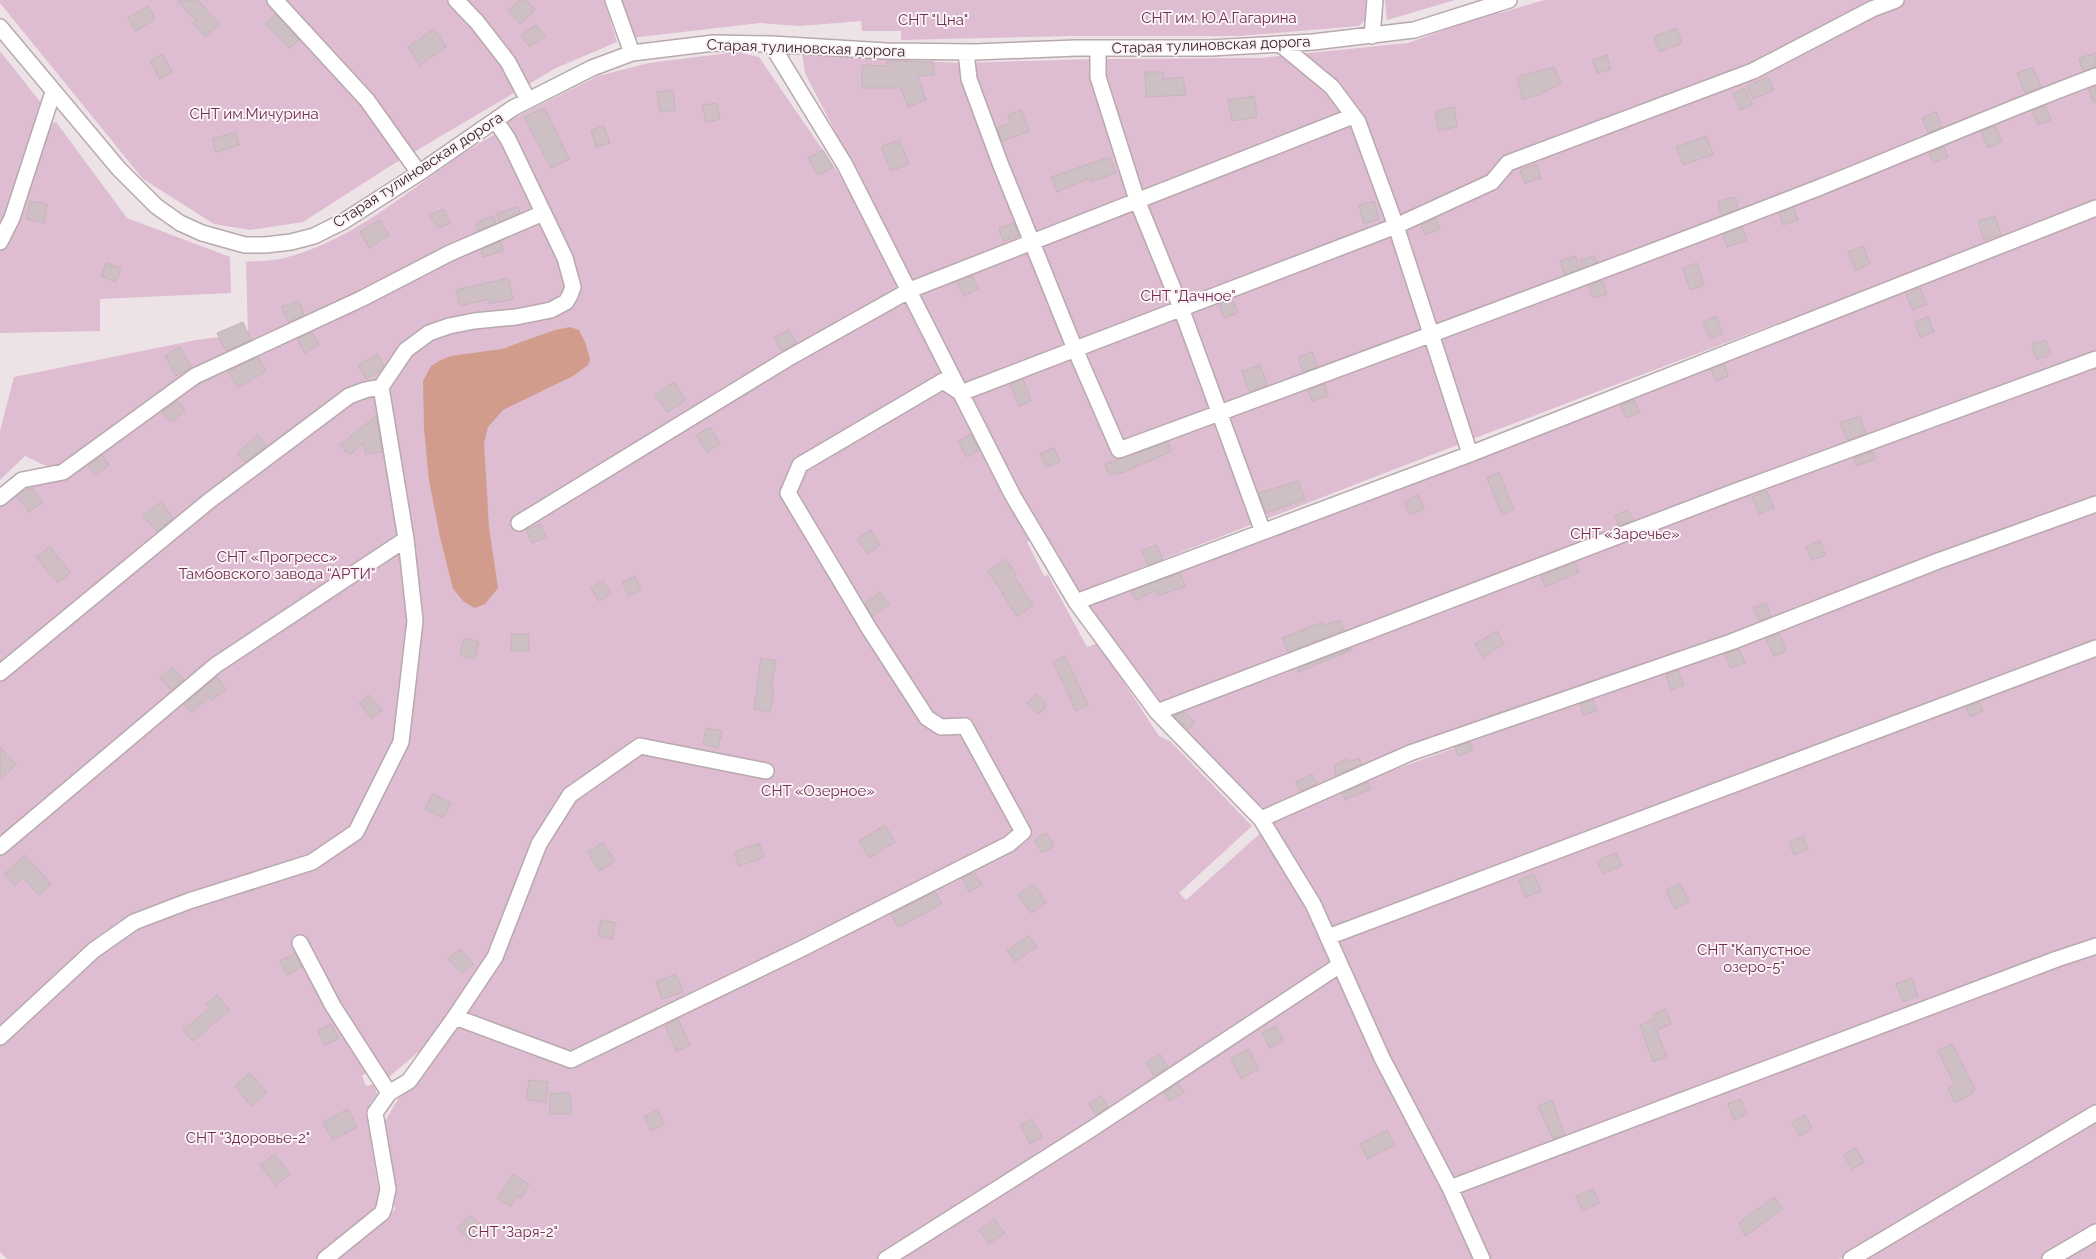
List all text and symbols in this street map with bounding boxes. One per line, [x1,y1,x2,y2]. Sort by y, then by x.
park label: СНТ им. Ю.А.Гагарина [1141,9,1297,27]
park label: СНТ "Цна" [898,11,968,29]
street label: Старая тулиновская дорога [1111,33,1311,57]
street label: Старая тулиновская дорога [706,36,906,60]
park label: СНТ им.Мичурина [189,105,319,123]
street label: Старая тулиновская дорога [330,108,506,232]
park label: СНТ "Дачное" [1140,287,1236,305]
park label: СНТ «Заречье» [1570,525,1680,543]
park label: СНТ «Прогресс» Тамбовского завода “АРТИ” [179,548,375,583]
park label: СНТ «Озерное» [761,782,875,800]
park label: СНТ "Капустное озеро-5" [1697,941,1811,976]
park label: СНТ "Здоровье-2" [186,1129,310,1147]
park label: СНТ "Заря-2" [468,1223,558,1241]

